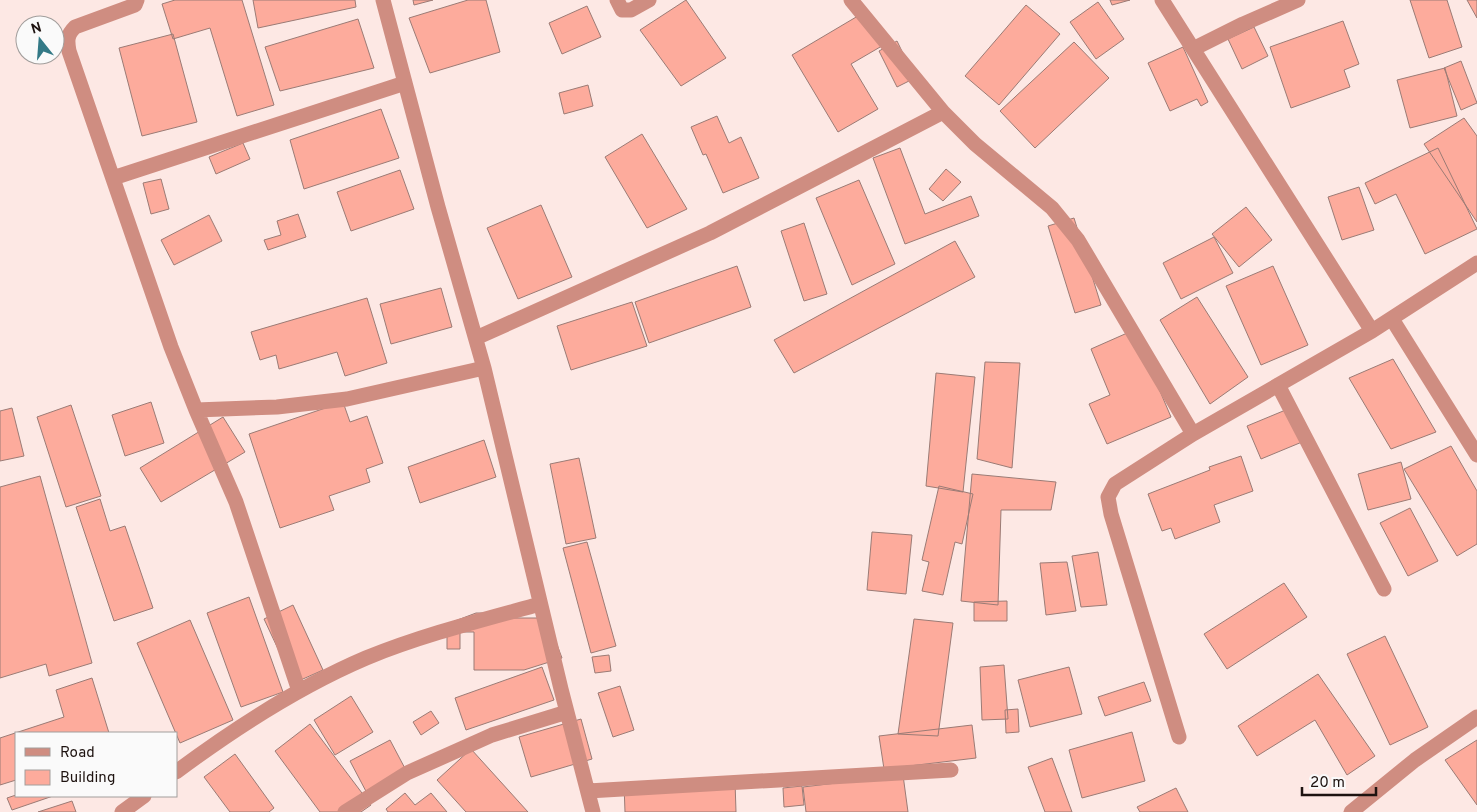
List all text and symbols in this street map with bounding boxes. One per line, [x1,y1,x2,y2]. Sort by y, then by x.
north arrow [15,15,65,65]
text: N [29,19,44,39]
legend [15,732,178,797]
text: Road [60,744,95,763]
scale bar [1302,764,1376,796]
text: Building [60,769,115,788]
text: 20 m [1310,774,1345,793]

